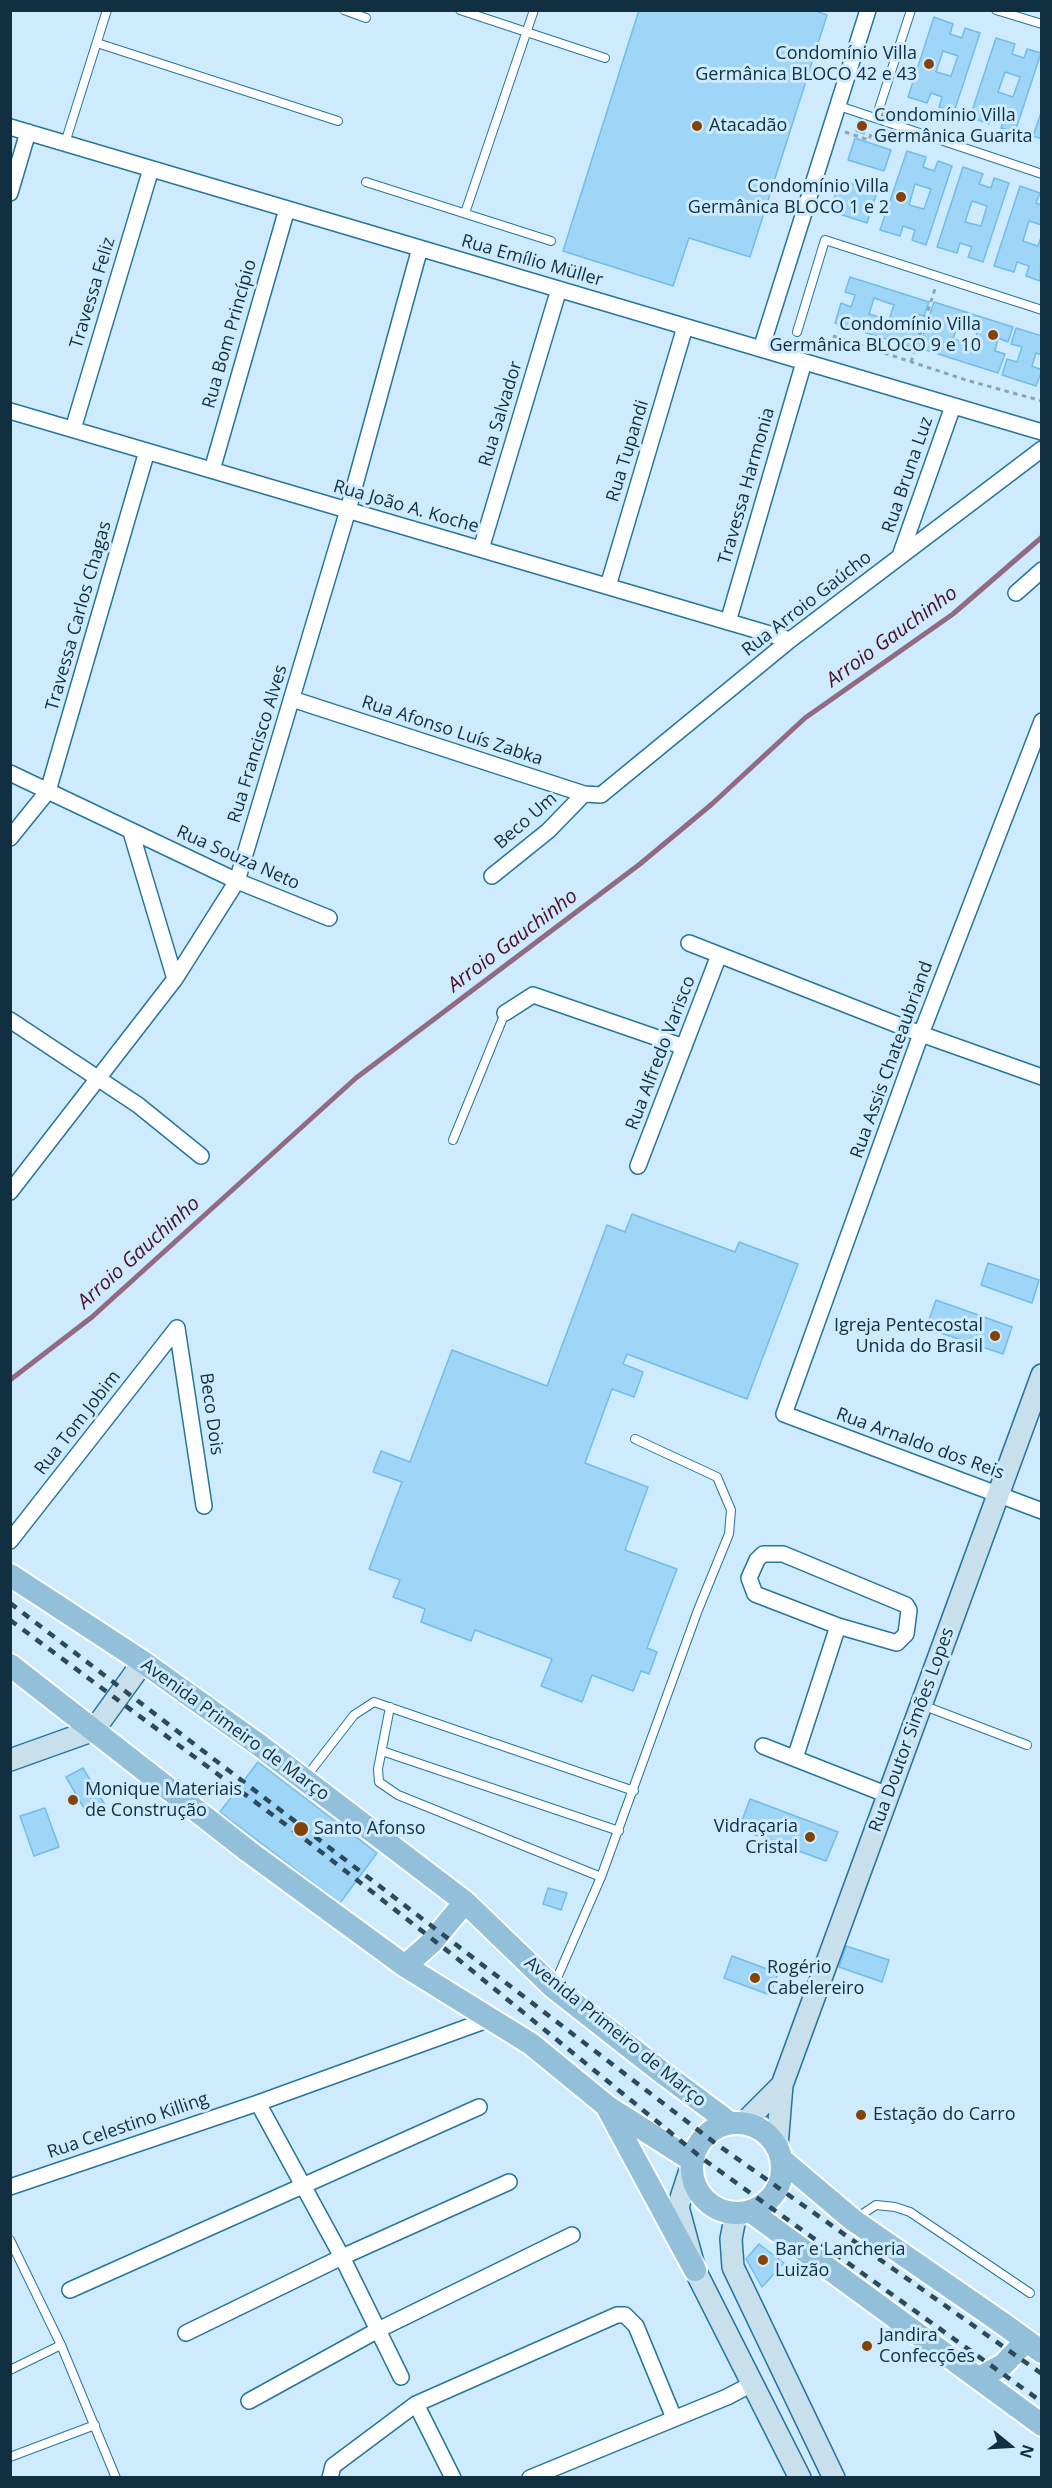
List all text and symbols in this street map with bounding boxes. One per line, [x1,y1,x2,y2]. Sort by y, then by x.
place label: Condomínio Villa Germânica BLOCO 42 e 43 [695,43,917,86]
marker: Condomínio Villa Germânica BLOCO 42 e 43 [922,57,936,71]
place label: Condomínio Villa Germânica Guarita [874,105,1033,148]
place label: Atacadão [709,115,787,137]
marker: Atacadão [690,119,704,133]
marker: Condomínio Villa Germânica Guarita [855,119,869,133]
place label: Condomínio Villa Germânica BLOCO 1 e 2 [688,176,889,219]
marker: Condomínio Villa Germânica BLOCO 1 e 2 [894,190,908,204]
street label: Rua Emílio Müller [459,230,605,292]
street label: Travessa Feliz [66,235,120,351]
street label: Rua Bom Princípio [198,257,262,411]
place label: Condomínio Villa Germânica BLOCO 9 e 10 [770,314,981,356]
marker: Condomínio Villa Germânica BLOCO 9 e 10 [986,328,1000,342]
street label: Rua Salvador [475,359,527,469]
street label: Rua Tupandi [602,397,654,505]
street label: Travessa Harmonia [714,405,780,567]
street label: Rua Bruna Luz [878,414,938,536]
street label: Rua João A. Koche [331,476,481,538]
street label: Travessa Carlos Chagas [42,519,116,713]
street label: Rua Arroio Gaúcho [738,547,876,661]
water label: Arroio Gauchinho [822,581,962,693]
street label: Rua Francisco Alves [224,662,292,826]
street label: Rua Afonso Luís Zabka [359,691,545,771]
street label: Beco Um [490,788,562,854]
street label: Rua Souza Neto [173,821,303,895]
water label: Arroio Gauchinho [443,884,583,998]
street label: Rua Assis Chateaubriand [846,959,938,1161]
street label: Rua Alfredo Varisco [622,973,700,1133]
water label: Arroio Gauchinho [73,1192,205,1314]
place label: Igreja Pentecostal Unida do Brasil [834,1315,983,1358]
marker: Igreja Pentecostal Unida do Brasil [988,1329,1002,1343]
street label: Rua Tom Jobim [30,1366,126,1480]
street label: Beco Dois [195,1371,227,1457]
street label: Rua Arnaldo dos Reis [833,1404,1007,1484]
street label: Rua Doutor Simões Lopes [865,1625,959,1835]
street label: Avenida Primeiro de Março [137,1654,333,1806]
place label: Monique Materiais de Construção [85,1779,242,1822]
marker: Monique Materiais de Construção [66,1793,80,1807]
place label: Vidraçaria Cristal [714,1816,798,1858]
place label: Santo Afonso [314,1818,426,1840]
marker: Santo Afonso [292,1820,310,1838]
marker: Vidraçaria Cristal [803,1830,817,1844]
street label: Avenida Primeiro de Março [520,1952,710,2112]
place label: Rogério Cabelereiro [767,1957,864,2000]
marker: Rogério Cabelereiro [748,1971,762,1985]
street label: Rua Celestino Killing [45,2088,211,2164]
place label: Estação do Carro [873,2104,1016,2126]
marker: Estação do Carro [854,2108,868,2122]
place label: Bar e Lancheria Luizão [775,2239,906,2282]
marker: Bar e Lancheria Luizão [756,2253,770,2267]
place label: Jandira Confecções [879,2325,975,2368]
marker: Jandira Confecções [860,2339,874,2353]
north arrow [980,2416,1040,2476]
text: N [1015,2442,1040,2461]

